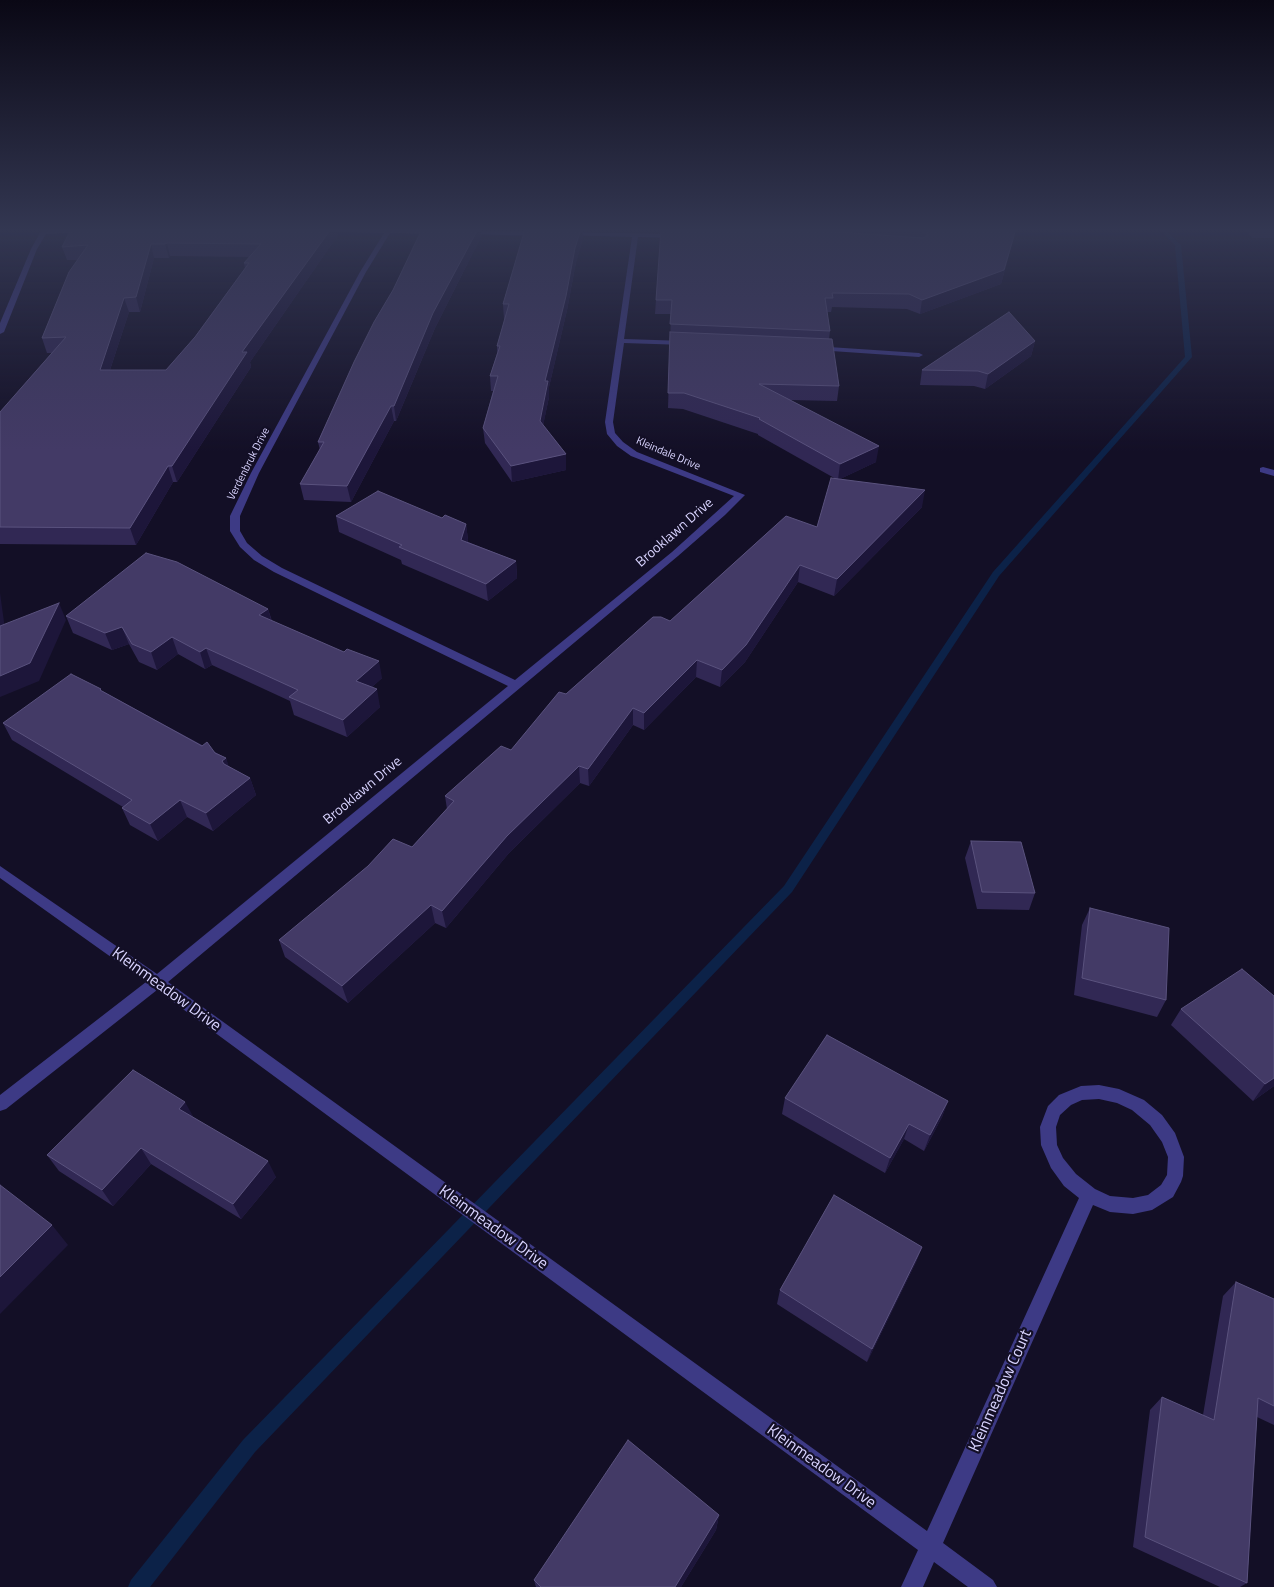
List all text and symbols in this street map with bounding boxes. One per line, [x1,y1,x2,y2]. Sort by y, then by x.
street label: Verdenbruk Drive [225,425,273,503]
street label: Kleindale Drive [634,435,702,473]
street label: Brooklawn Drive [633,495,717,571]
street label: Brooklawn Drive [320,753,406,829]
street label: Kleinmeadow Drive [108,944,224,1036]
street label: Kleinmeadow Drive [435,1182,551,1274]
street label: Kleinmeadow Court [965,1327,1037,1455]
street label: Kleinmeadow Drive [763,1421,879,1513]

